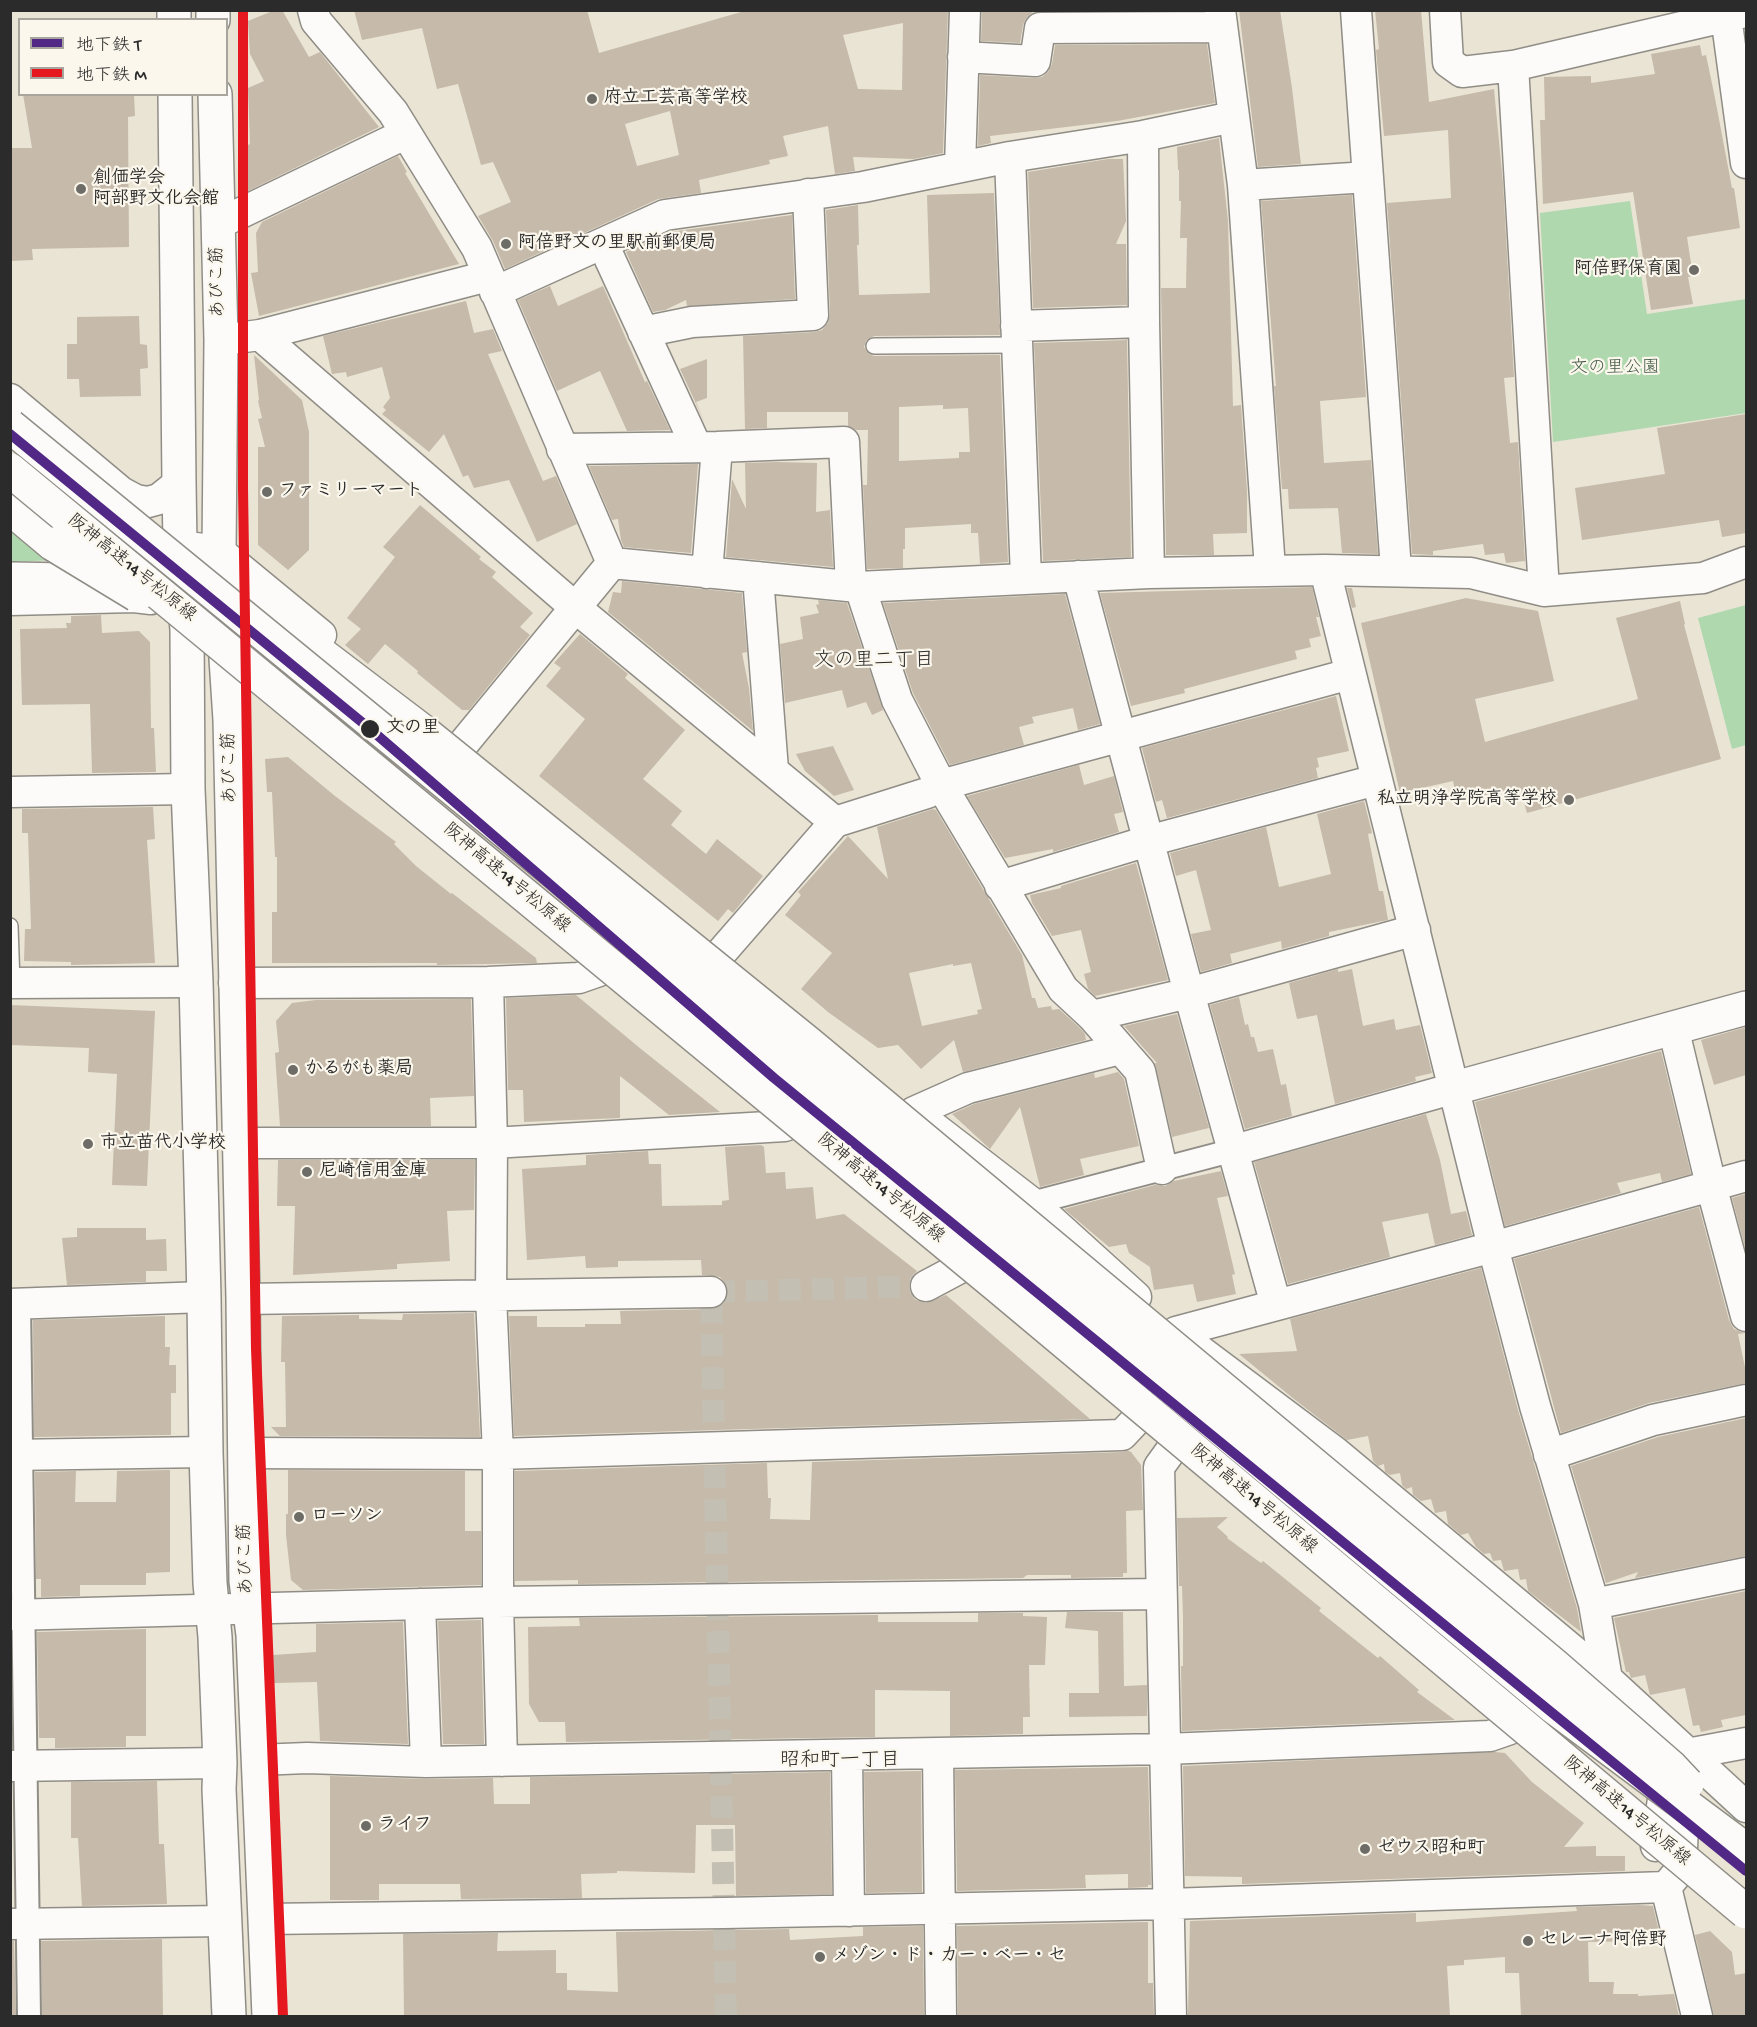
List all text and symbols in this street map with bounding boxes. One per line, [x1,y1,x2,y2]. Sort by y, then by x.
legend [18,18,228,96]
text: 地下鉄 T [76,36,141,57]
text: 地下鉄 M [76,66,147,87]
place label: 府立工芸高等学校 [604,88,748,110]
marker: 府立工芸高等学校 [585,92,599,106]
place label: 創価学会 阿部野文化会館 [93,168,219,210]
marker: 創価学会 阿部野文化会館 [74,182,88,196]
place label: 阿倍野文の里駅前郵便局 [518,233,716,255]
marker: 阿倍野文の里駅前郵便局 [499,237,513,251]
street label: あびこ筋 [208,246,230,318]
place label: 阿倍野保育園 [1574,259,1682,281]
marker: 阿倍野保育園 [1687,263,1701,277]
park label: 文の里公園 [1570,358,1660,380]
place label: ファミリーマート [279,481,423,503]
marker: ファミリーマート [260,485,274,499]
street label: 阪神高速14号松原線 [62,510,200,628]
district label: 文の里二丁目 [814,650,934,674]
marker: 文の里 [359,718,381,740]
place label: 文の里 [386,718,440,740]
street label: あびこ筋 [220,732,242,804]
place label: 私立明浄学院高等学校 [1377,789,1557,811]
marker: 私立明浄学院高等学校 [1562,793,1576,807]
street label: 阪神高速14号松原線 [438,819,574,939]
place label: かるがも薬局 [305,1059,413,1081]
marker: かるがも薬局 [286,1063,300,1077]
street label: 阪神高速14号松原線 [812,1129,948,1249]
place label: 市立苗代小学校 [100,1133,226,1155]
marker: 市立苗代小学校 [81,1137,95,1151]
place label: 尼崎信用金庫 [319,1161,427,1183]
marker: 尼崎信用金庫 [300,1165,314,1179]
street label: 阪神高速14号松原線 [1185,1440,1321,1560]
place label: ローソン [311,1506,383,1528]
marker: ローソン [292,1510,306,1524]
street label: あびこ筋 [235,1523,259,1595]
district label: 昭和町一丁目 [780,1750,900,1774]
street label: 阪神高速14号松原線 [1558,1752,1694,1872]
place label: ライフ [378,1815,432,1837]
marker: ライフ [359,1819,373,1833]
place label: ゼウス昭和町 [1377,1838,1485,1860]
marker: ゼウス昭和町 [1358,1842,1372,1856]
place label: セレーナ阿倍野 [1540,1930,1667,1952]
marker: セレーナ阿倍野 [1521,1934,1535,1948]
place label: メゾン・ド・カー・ベー・セ [832,1946,1066,1968]
marker: メゾン・ド・カー・ベー・セ [813,1950,827,1964]

